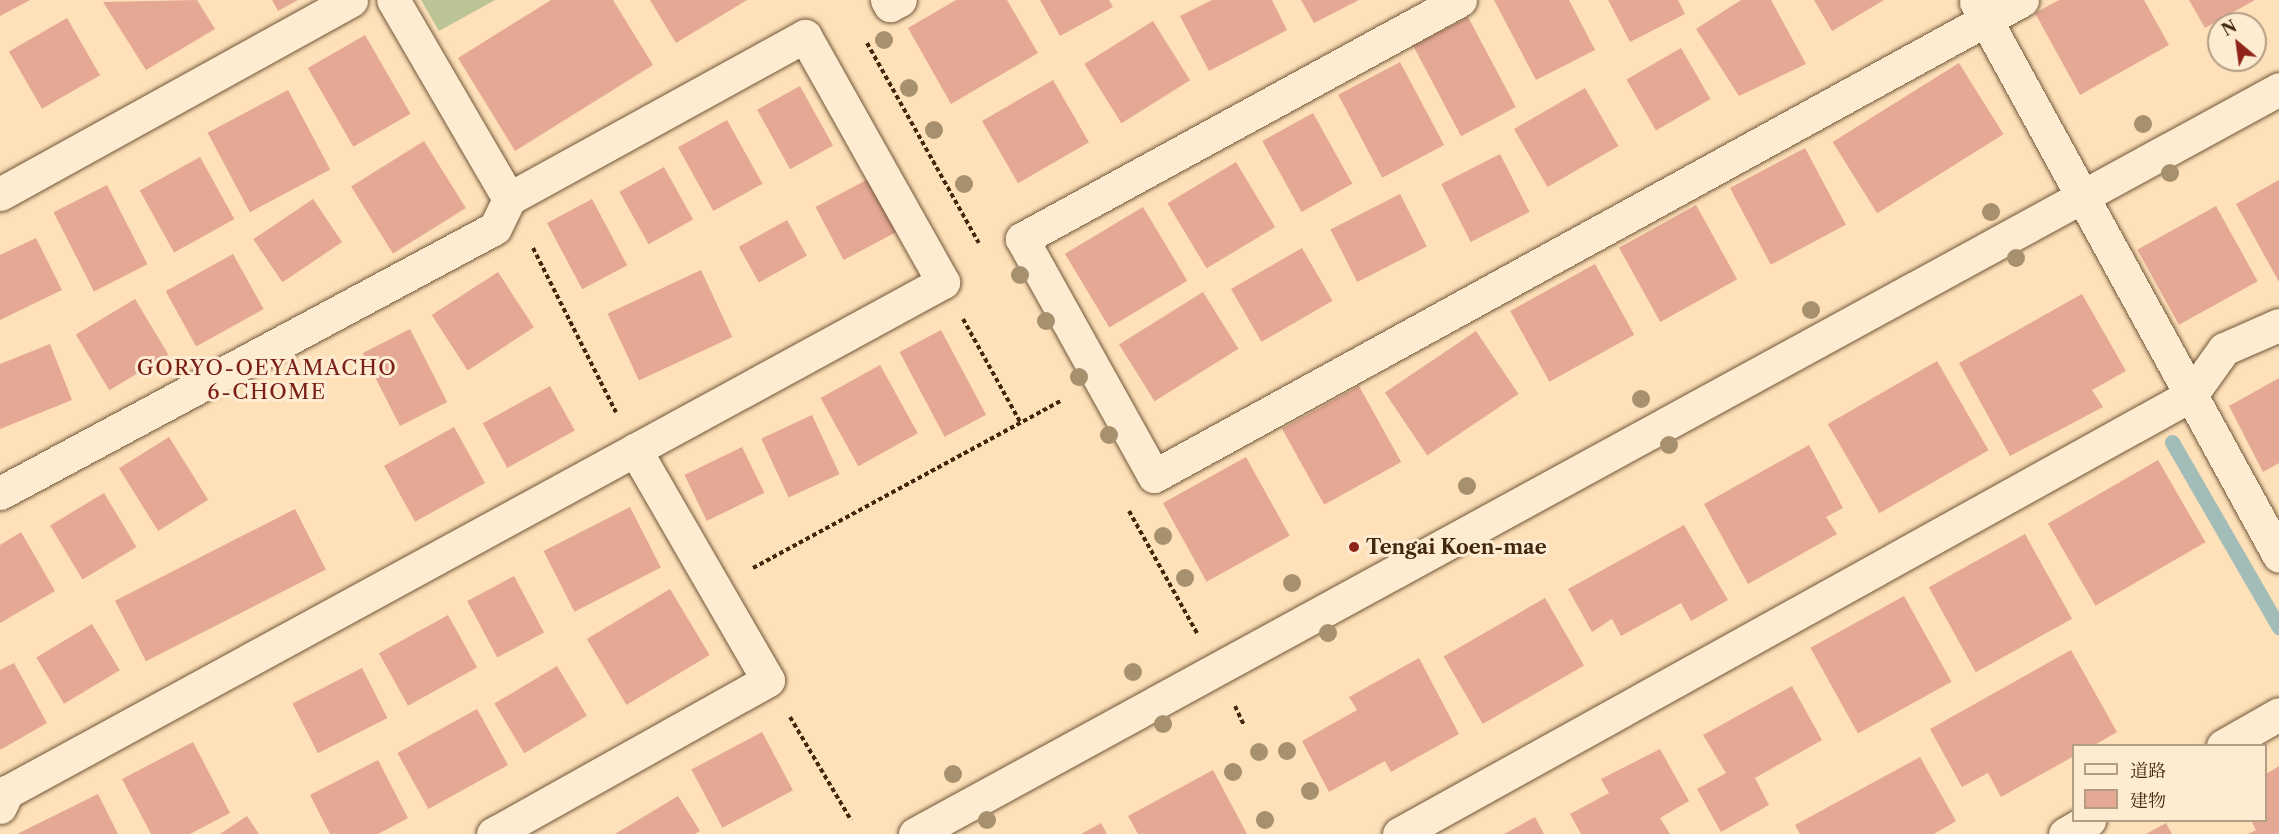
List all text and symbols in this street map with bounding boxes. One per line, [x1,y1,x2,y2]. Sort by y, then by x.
north arrow [2207,12,2267,72]
text: N [2218,16,2240,40]
district label: GORYO-OEYAMACHO 6-CHOME [137,355,397,405]
place label: Tengai Koen-mae [1366,535,1547,559]
marker: Tengai Koen-mae [1347,540,1361,554]
legend [2072,744,2267,822]
text: 道路 [2130,760,2166,782]
text: 建物 [2130,790,2166,812]

